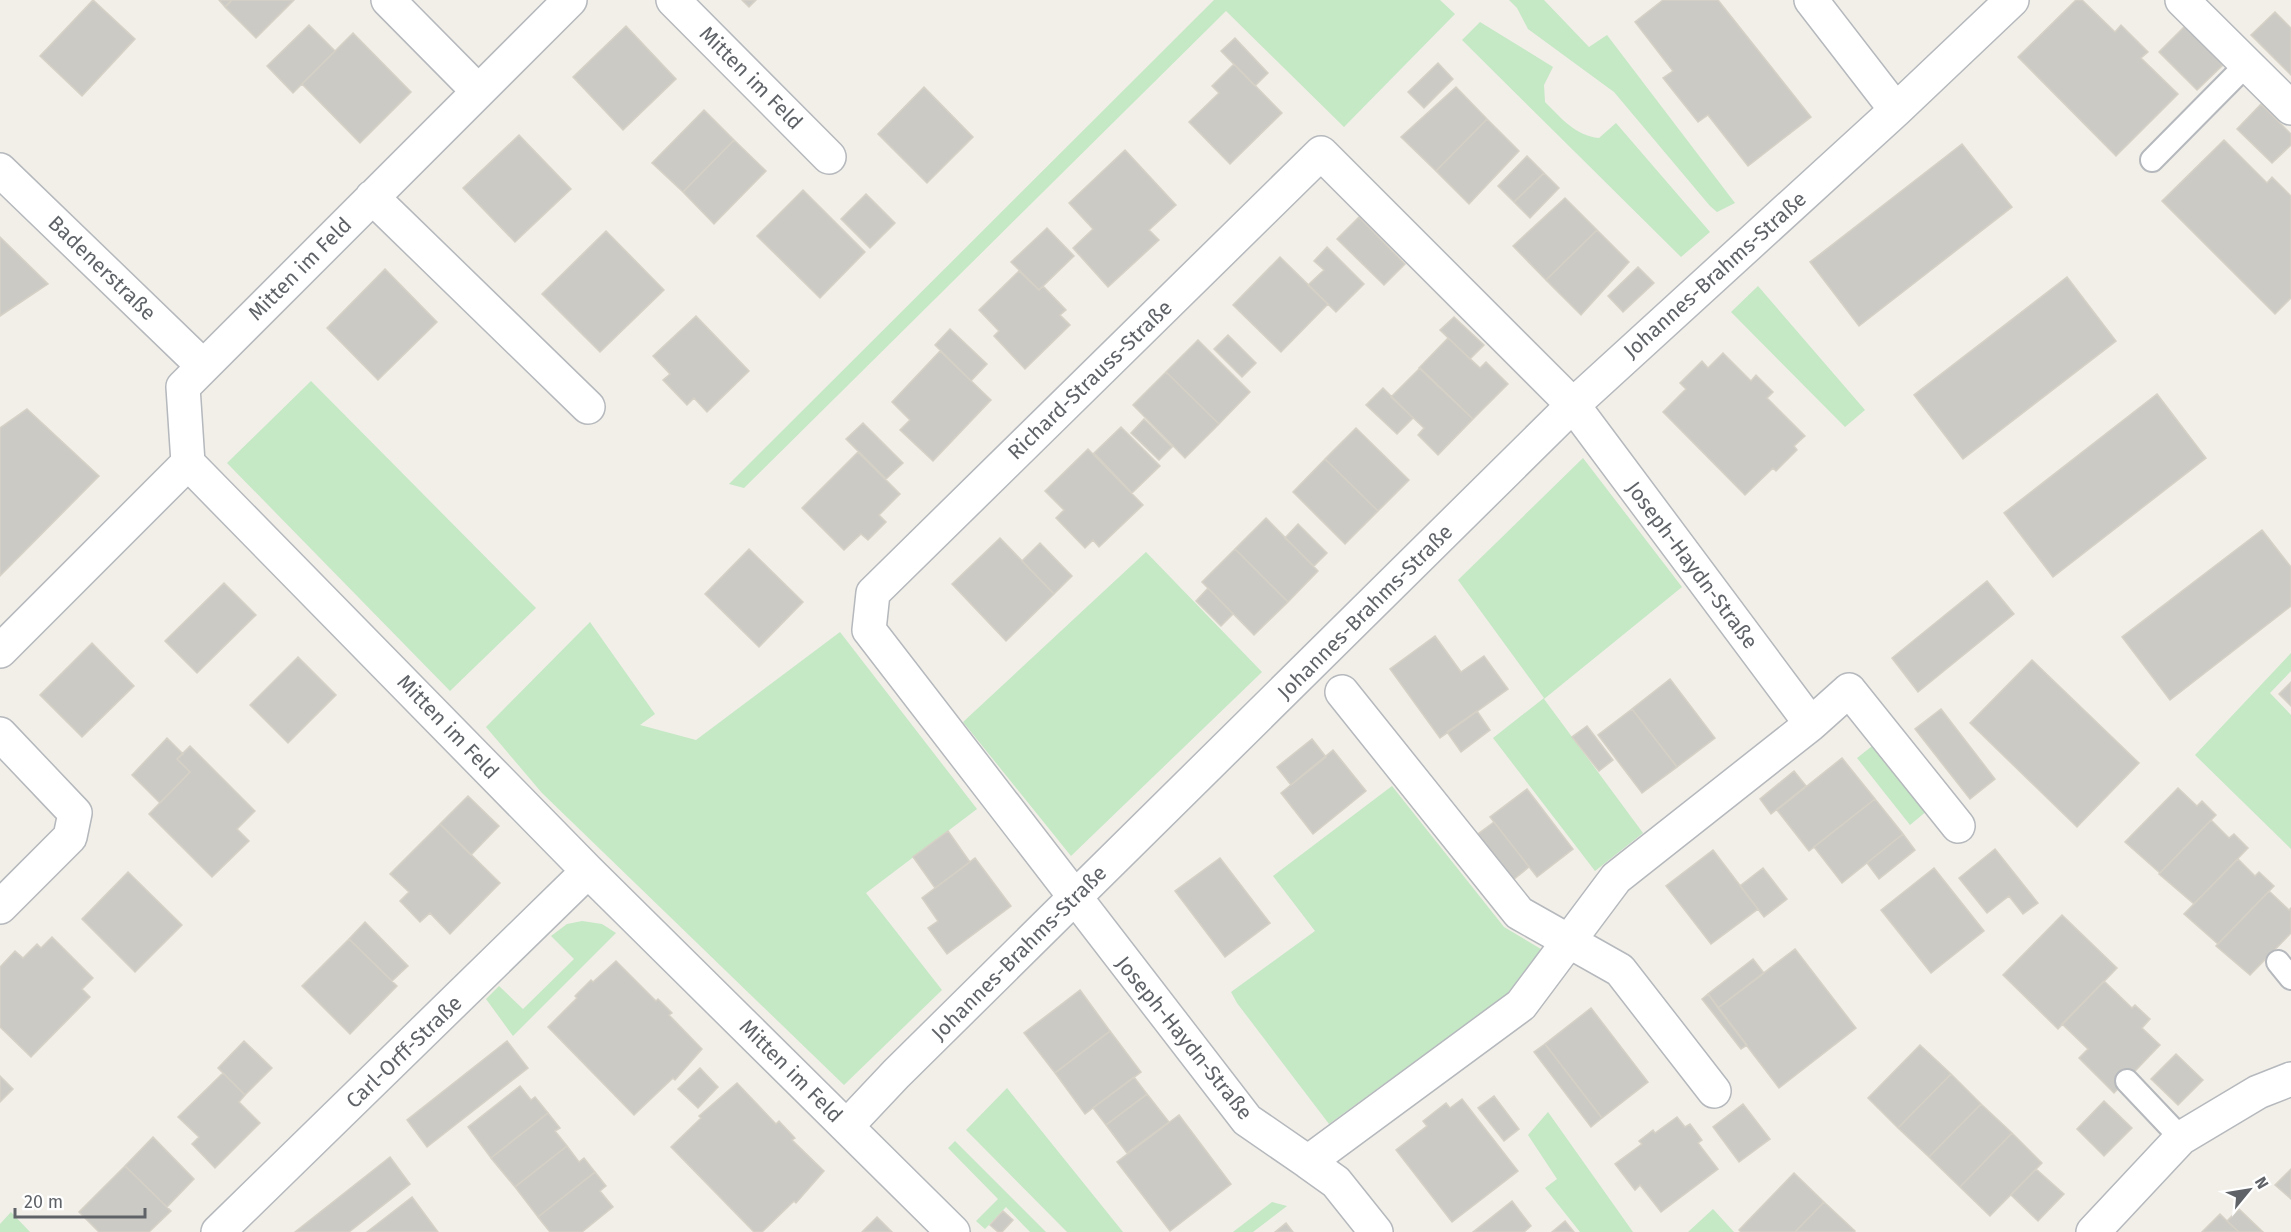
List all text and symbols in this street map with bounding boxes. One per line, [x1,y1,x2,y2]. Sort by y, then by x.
street label: Mitten im Feld [694,21,808,135]
street label: Johannes-Brahms-Straße [1618,186,1812,364]
street label: Badenerstraße [43,210,161,326]
street label: Mitten im Feld [243,212,357,326]
street label: Richard-Strauss-Straße [1002,295,1178,465]
street label: Joseph-Haydn-Straße [1621,476,1763,654]
street label: Johannes-Brahms-Straße [1272,519,1458,705]
street label: Mitten im Feld [392,669,504,785]
street label: Johannes-Brahms-Straße [926,860,1112,1046]
street label: Joseph-Haydn-Straße [1110,951,1258,1125]
street label: Carl-Orff-Straße [341,990,467,1114]
street label: Mitten im Feld [734,1014,848,1128]
north arrow [2219,1160,2279,1220]
text: N [2251,1173,2272,1192]
scale bar [15,1181,146,1219]
text: 20 m [24,1191,63,1213]

